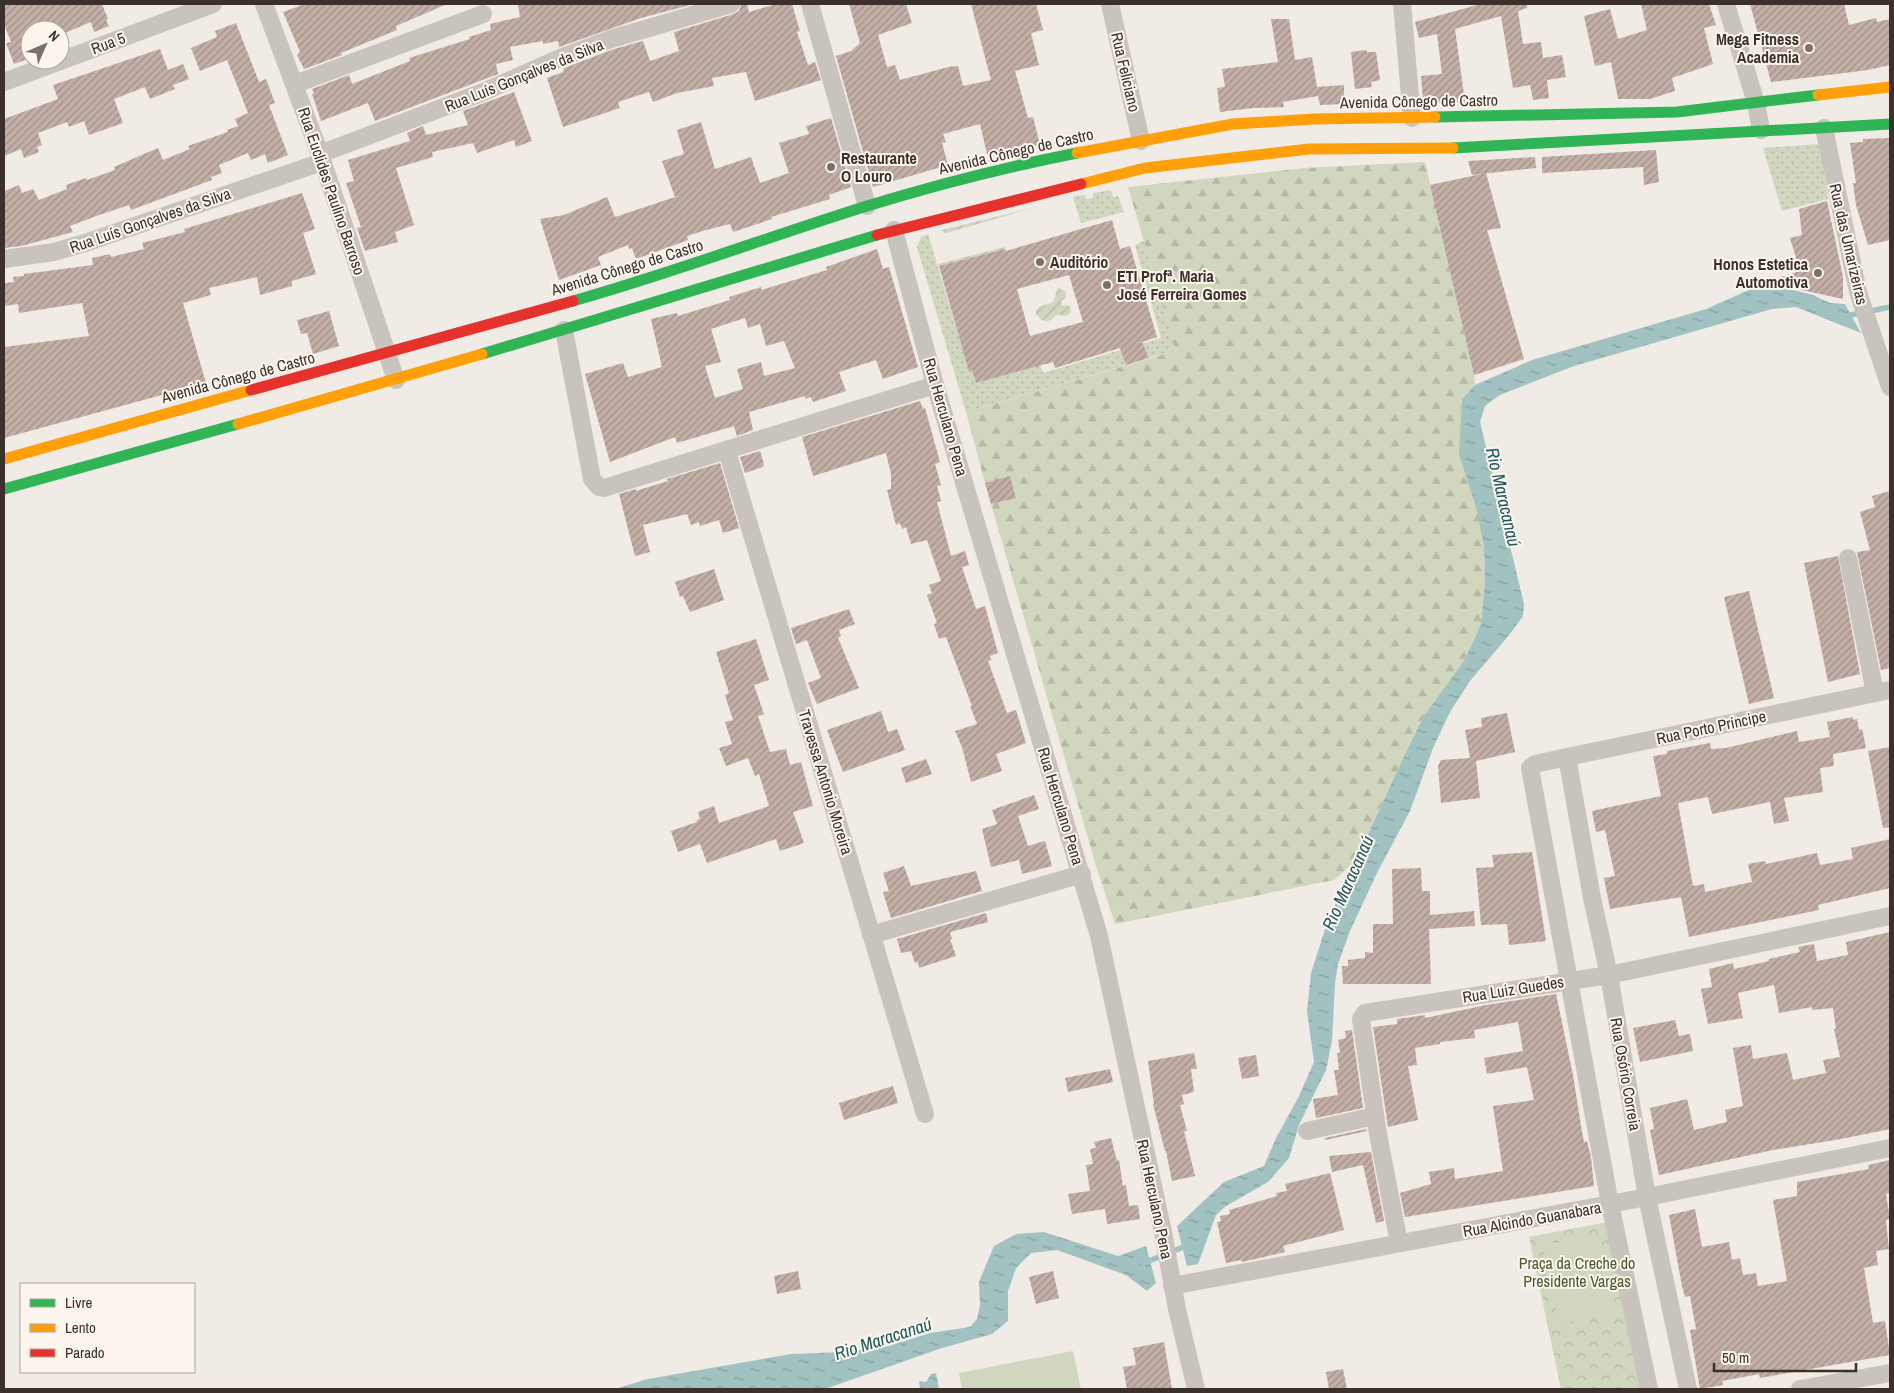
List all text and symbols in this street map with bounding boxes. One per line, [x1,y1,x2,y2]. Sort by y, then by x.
north arrow [20,20,70,70]
street label: Rua 5 [88,26,128,60]
text: N [45,27,63,45]
place label: Mega Fitness Academia [1716,28,1800,68]
street label: Rua Feliciano [1106,30,1146,114]
street label: Rua Luís Gonçalves da Silva [441,33,607,117]
marker: Mega Fitness Academia [1803,42,1815,54]
street label: Avenida Cônego de Castro [1339,89,1498,113]
street label: Rua Euclides Paulino Barroso [293,104,371,278]
street label: Avenida Cônego de Castro [936,123,1095,180]
place label: Restaurante O Louro [841,147,917,187]
marker: Restaurante O Louro [825,161,837,173]
street label: Rua das Umarizeiras [1824,181,1874,307]
street label: Rua Luís Gonçalves da Silva [66,182,234,258]
street label: Avenida Cônego de Castro [547,233,706,301]
place label: Auditório [1050,251,1108,273]
place label: Honos Estetica Automotiva [1713,253,1809,293]
marker: Auditório [1034,256,1046,268]
place label: ETI Profª. Maria José Ferreira Gomes [1117,265,1247,305]
marker: Honos Estetica Automotiva [1812,267,1824,279]
marker: ETI Profª. Maria José Ferreira Gomes [1101,279,1113,291]
street label: Avenida Cônego de Castro [158,346,317,408]
street label: Rua Herculano Pena [919,355,974,479]
water label: Rio Maracanaú [1480,445,1527,549]
street label: Rua Porto Príncipe [1654,705,1768,749]
street label: Travessa Antonio Moreira [793,707,859,858]
street label: Rua Herculano Pena [1033,745,1090,868]
water label: Rio Maracanaú [1316,832,1379,934]
street label: Rua Luiz Guedes [1461,970,1565,1008]
street label: Rua Osório Correia [1605,1016,1647,1133]
street label: Rua Herculano Pena [1132,1137,1179,1262]
street label: Rua Alcindo Guanabara [1461,1196,1604,1242]
park label: Praça da Creche do Presidente Vargas [1519,1252,1635,1292]
legend [20,1283,195,1373]
text: Livre [65,1292,93,1313]
water label: Rio Maracanaú [831,1311,935,1366]
text: Lento [65,1317,96,1338]
scale bar [1714,1340,1856,1372]
text: Parado [65,1342,105,1363]
text: 50 m [1722,1347,1749,1368]

